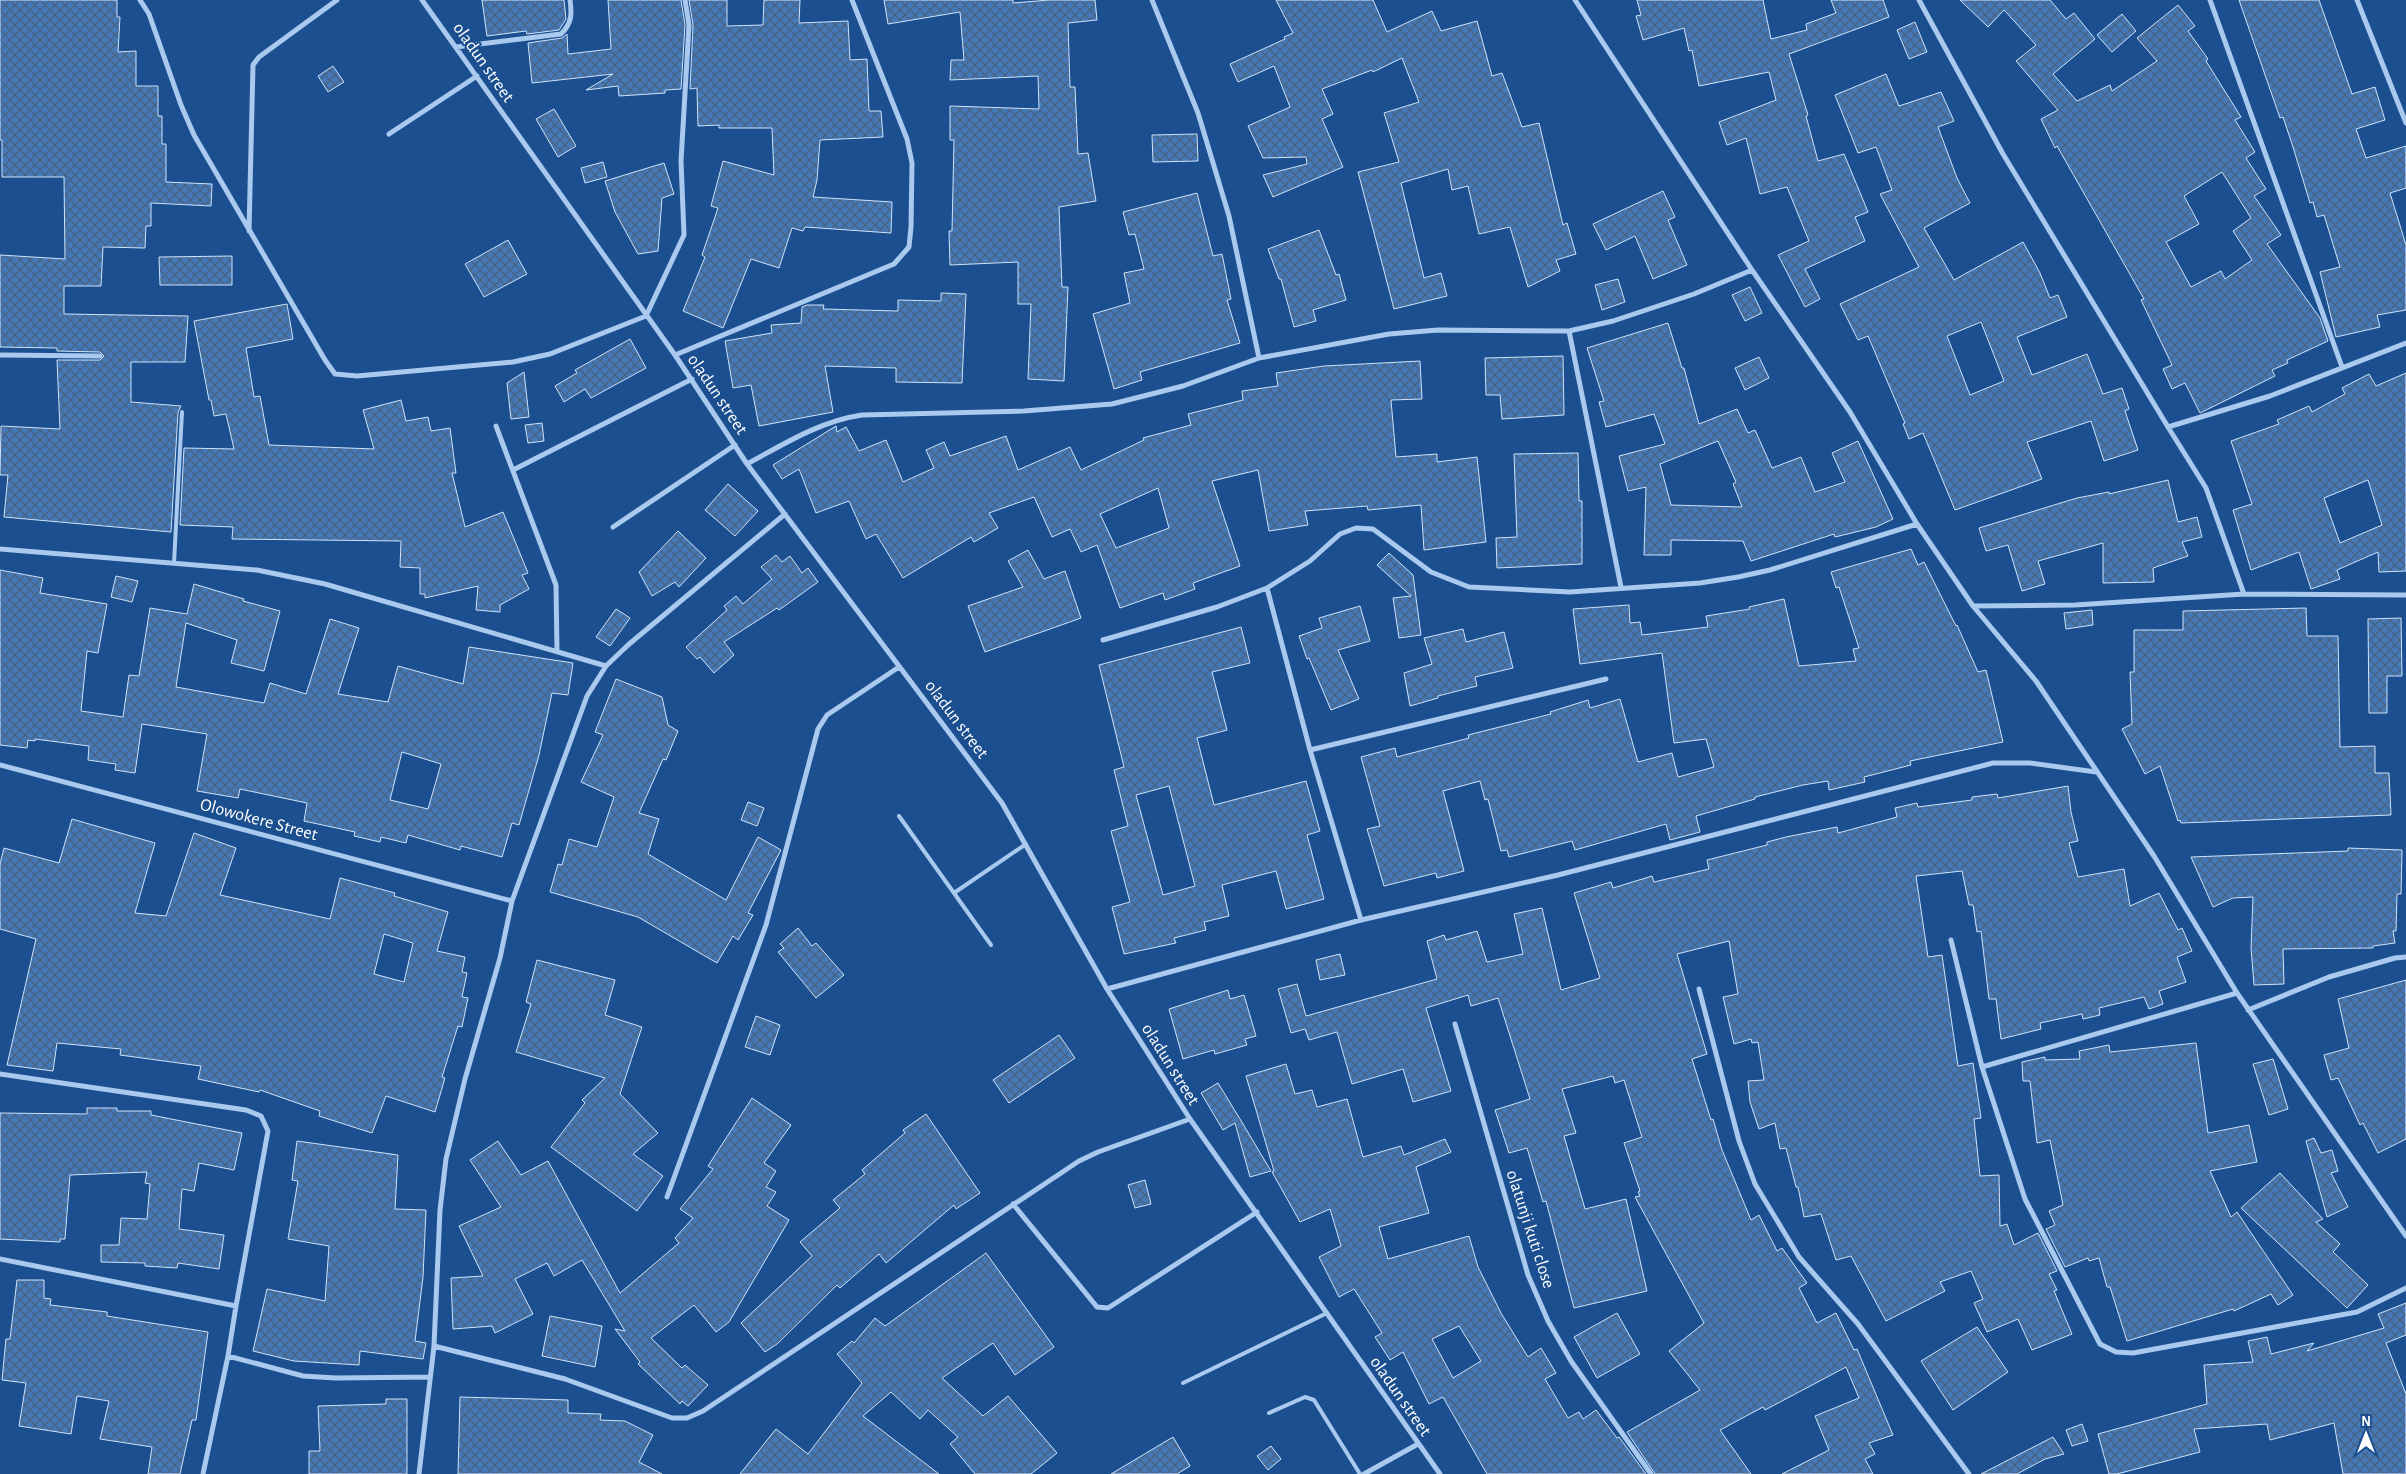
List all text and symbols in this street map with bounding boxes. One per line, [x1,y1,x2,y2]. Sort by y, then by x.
street label: oladun street [449,19,517,106]
street label: oladun street [684,351,751,438]
street label: oladun street [921,677,991,762]
street label: Olowokere Street [198,796,320,844]
street label: oladun street [1138,1020,1202,1109]
street label: olatunji kuti close [1502,1168,1558,1291]
street label: oladun street [1366,1353,1434,1440]
north arrow [2341,1409,2391,1459]
text: N [2361,1415,2371,1429]

